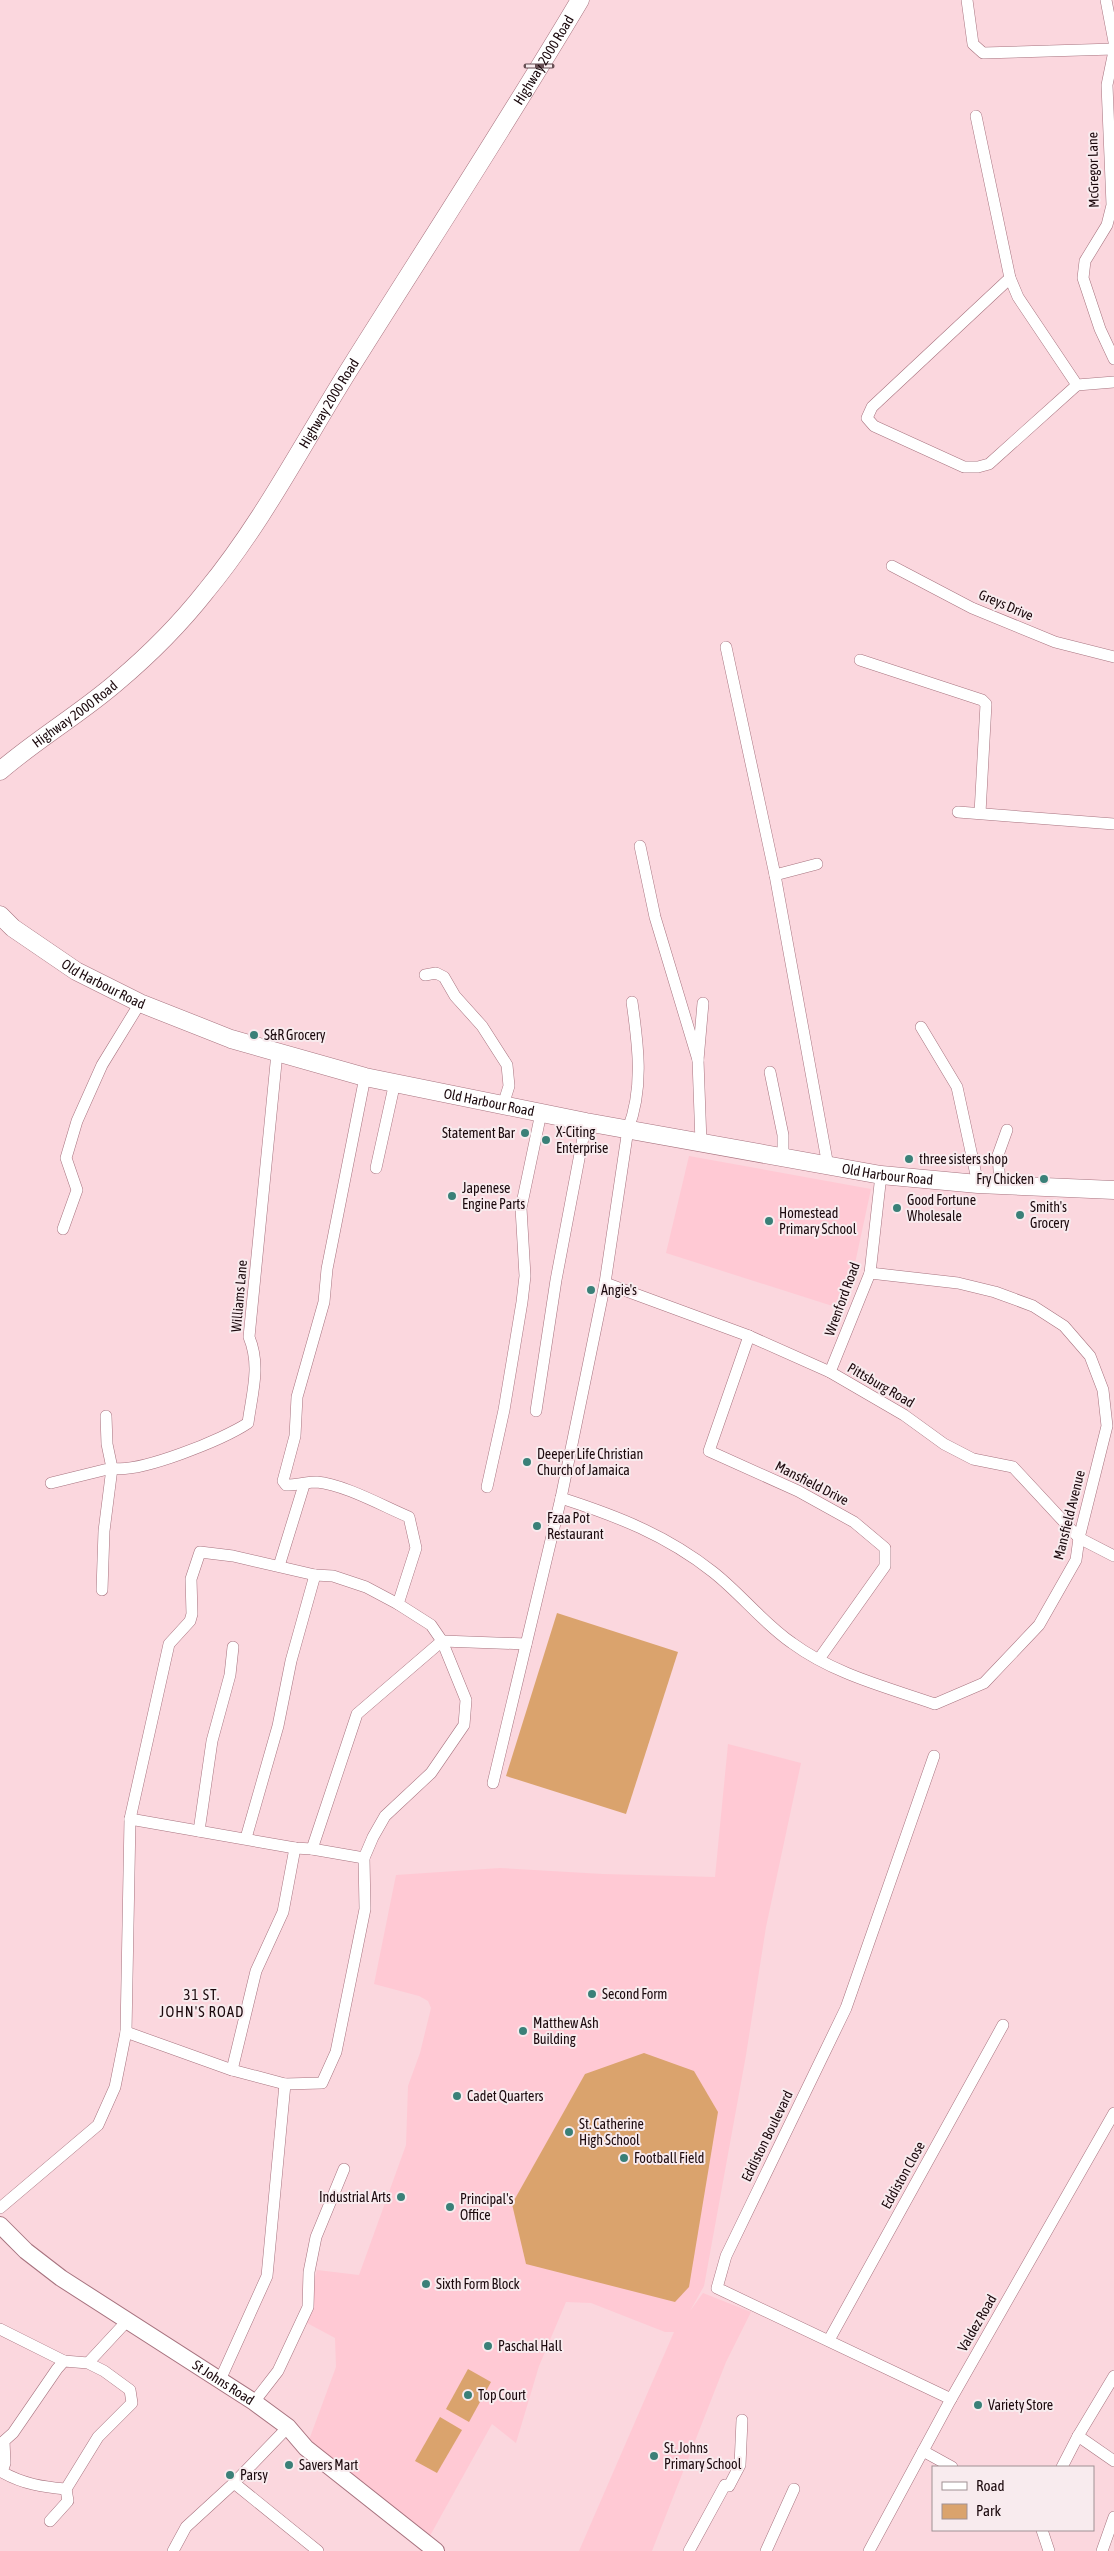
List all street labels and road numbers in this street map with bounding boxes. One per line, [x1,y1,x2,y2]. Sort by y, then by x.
street label: Highway 2000 Road [510,12,577,108]
street label: McGregor Lane [1084,132,1102,208]
street label: Highway 2000 Road [296,356,362,451]
street label: Greys Drive [976,586,1036,624]
street label: Highway 2000 Road [29,677,120,751]
street label: Old Harbour Road [59,956,147,1012]
street label: Old Harbour Road [442,1085,536,1119]
street label: Old Harbour Road [841,1160,934,1188]
street label: Williams Lane [228,1259,250,1333]
street label: Wrenford Road [821,1260,863,1338]
street label: Pittsburg Road [845,1359,917,1411]
street label: Mansfield Drive [773,1458,851,1508]
street label: Mansfield Avenue [1050,1468,1088,1562]
street label: Eddiston Boulevard [738,2088,796,2184]
street label: Eddiston Close [878,2139,928,2211]
street label: Valdez Road [954,2292,1000,2354]
street label: St Johns Road [190,2357,257,2408]

